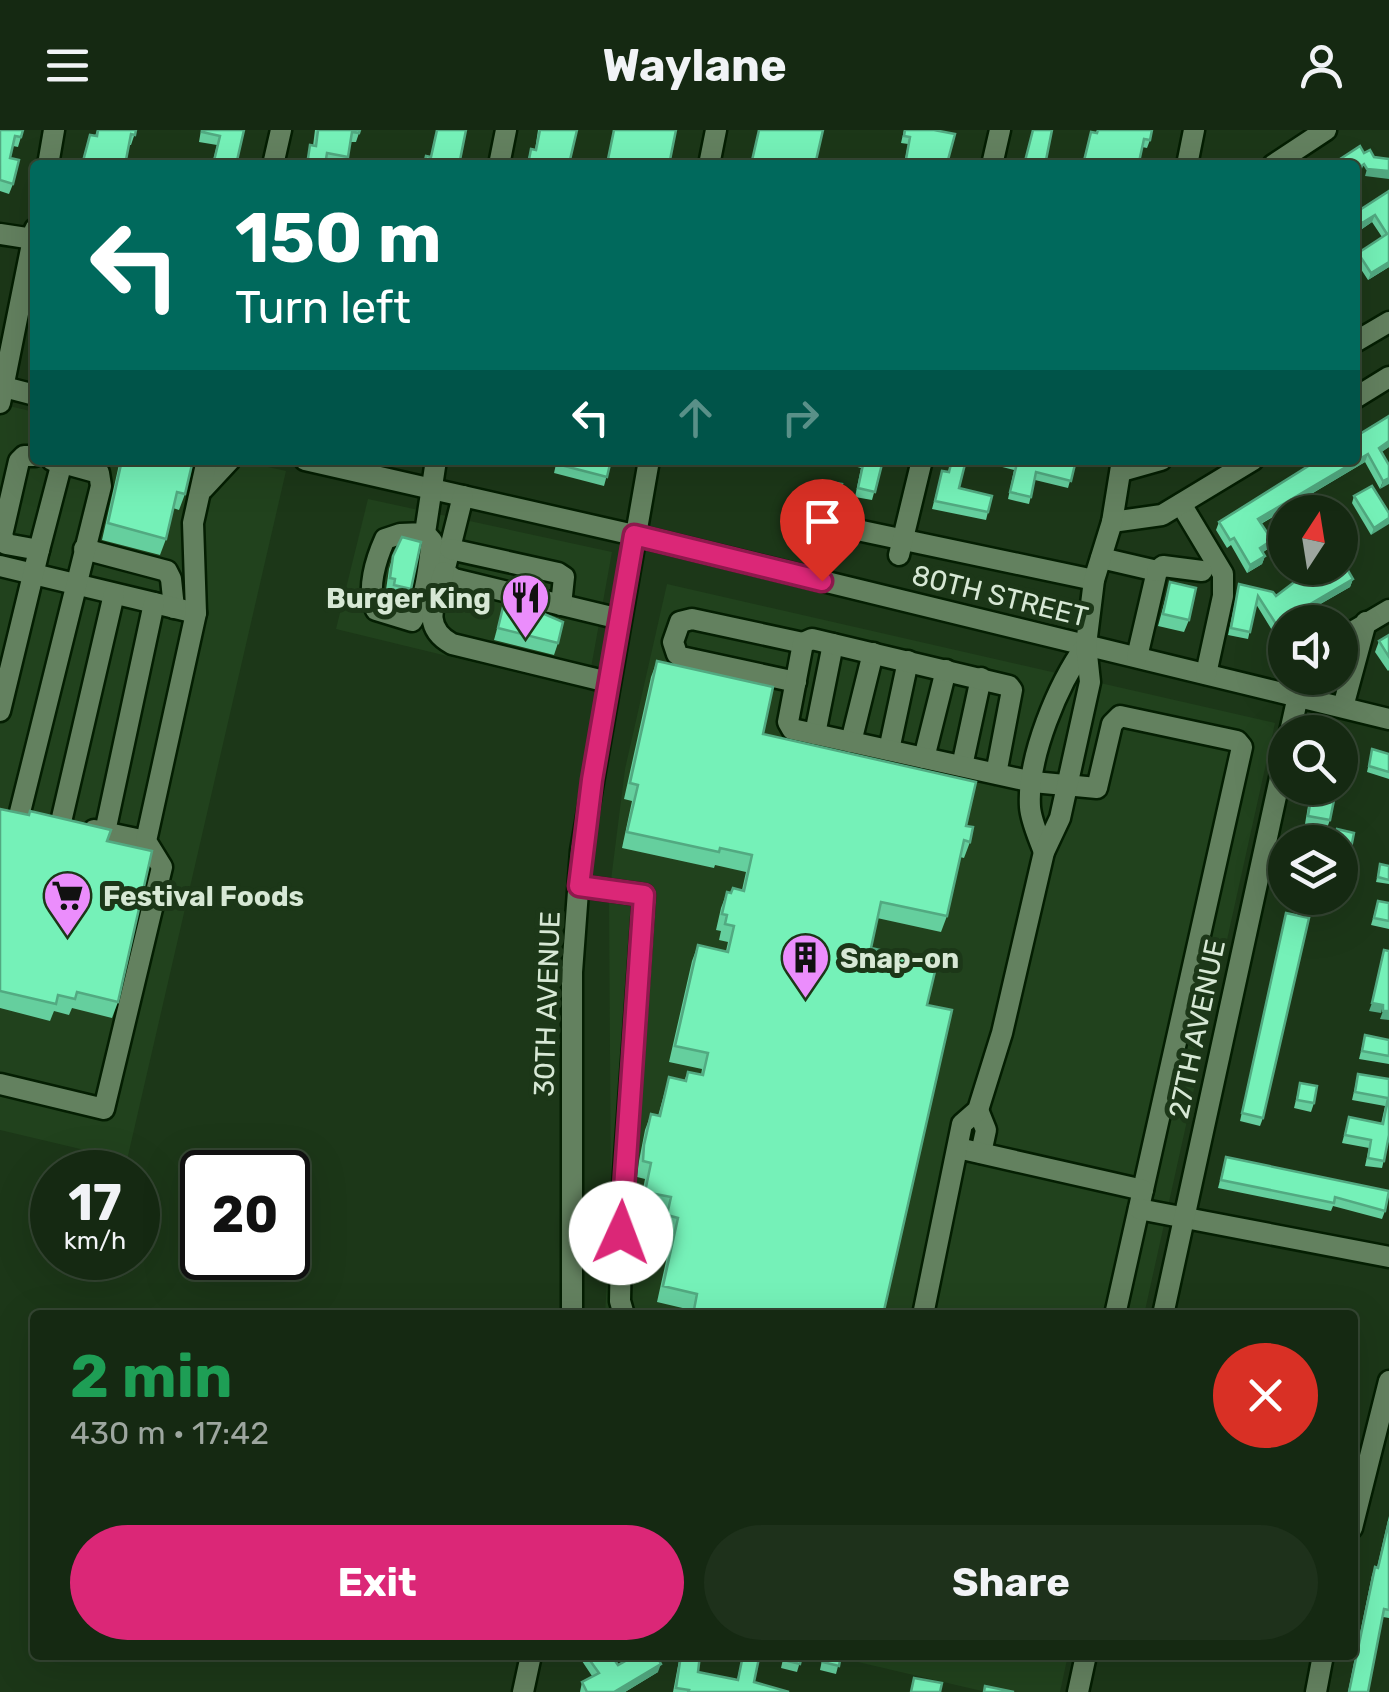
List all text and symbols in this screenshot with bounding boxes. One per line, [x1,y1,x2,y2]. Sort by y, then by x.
icon: menu [40,38,95,93]
icon: person [1294,38,1349,93]
text: Waylane [602,39,787,92]
text: 150 m [235,197,442,280]
icon: left [70,200,200,330]
text: Turn left [235,281,411,334]
icon: left [563,390,618,445]
icon: ahead [668,390,723,445]
icon: right [773,390,828,445]
pin [780,479,865,582]
icon: arrive [795,494,850,549]
north arrow [1268,495,1358,585]
map controls [1268,495,1358,915]
street label: 80TH STREET [909,558,1091,634]
restaurant icon: Burger King [500,572,552,640]
place label: Burger King [326,582,491,615]
button: sound [1268,605,1358,695]
button: search [1268,715,1358,805]
button: layers [1268,825,1358,915]
supermarket icon: Festival Foods [42,870,94,938]
place label: Festival Foods [103,880,304,913]
street label: 30TH AVENUE [527,911,567,1097]
building icon: Snap-on [779,932,831,1000]
street label: 27TH AVENUE [1162,937,1232,1121]
place label: Snap-on [840,942,959,975]
speed limit sign: 20 [180,1150,310,1280]
text: 17 [68,1173,122,1233]
position arrow [569,1181,673,1285]
text: km/h [64,1226,126,1255]
text: 2 min [70,1341,232,1412]
button: close [1213,1343,1318,1448]
text: 430 m · 17:42 [70,1414,269,1452]
button: Exit [70,1525,684,1640]
button: Share [704,1525,1318,1640]

